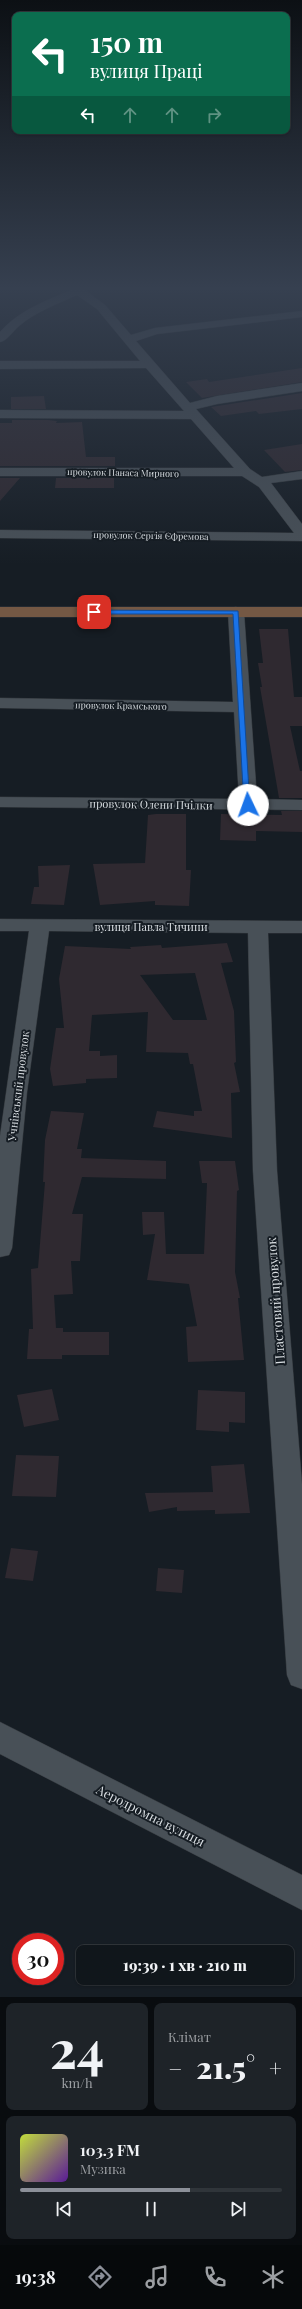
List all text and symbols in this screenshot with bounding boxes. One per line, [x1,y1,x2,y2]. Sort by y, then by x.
text: 150 m [90,23,163,60]
icon: left [24,28,76,80]
text: вулиця Праці [90,59,203,83]
icon: left [77,104,99,126]
icon: ahead [119,104,141,126]
icon: ahead [161,104,183,126]
icon: right [203,104,225,126]
street label: провулок Панаса Мирного [67,465,179,479]
street label: провулок Сергія Єфремова [93,528,209,542]
pin [77,595,111,629]
icon: arrive [83,601,105,623]
street label: провулок Крамського [75,698,167,712]
position arrow [227,784,269,826]
street label: провулок Олени Пчілки [89,795,213,813]
street label: вулиця Павла Тичини [94,919,208,934]
street label: Учнівський провулок [4,1029,32,1143]
street label: Пластовий провулок [262,1236,288,1365]
street label: Аеродромна вулиця [93,1780,208,1850]
speed limit sign: 30 [12,1933,64,1985]
text: 19:39 · 1 хв · 210 m [123,1955,247,1975]
text: 24 [50,2013,104,2082]
text: Клімат [168,2028,211,2045]
text: 21.5° [196,2047,255,2087]
text: − [168,2053,182,2083]
text: + [269,2053,282,2083]
text: km/h [61,2074,93,2091]
text: 103.3 FM [80,2140,140,2160]
text: Музика [80,2160,126,2177]
icon: previous [53,2198,75,2220]
icon: pause [140,2198,162,2220]
icon: next [227,2198,249,2220]
icon: directions [86,2263,114,2291]
icon: music [143,2263,171,2291]
icon: phone [201,2263,229,2291]
icon: climate [259,2263,287,2291]
text: 19:38 [15,2265,56,2289]

